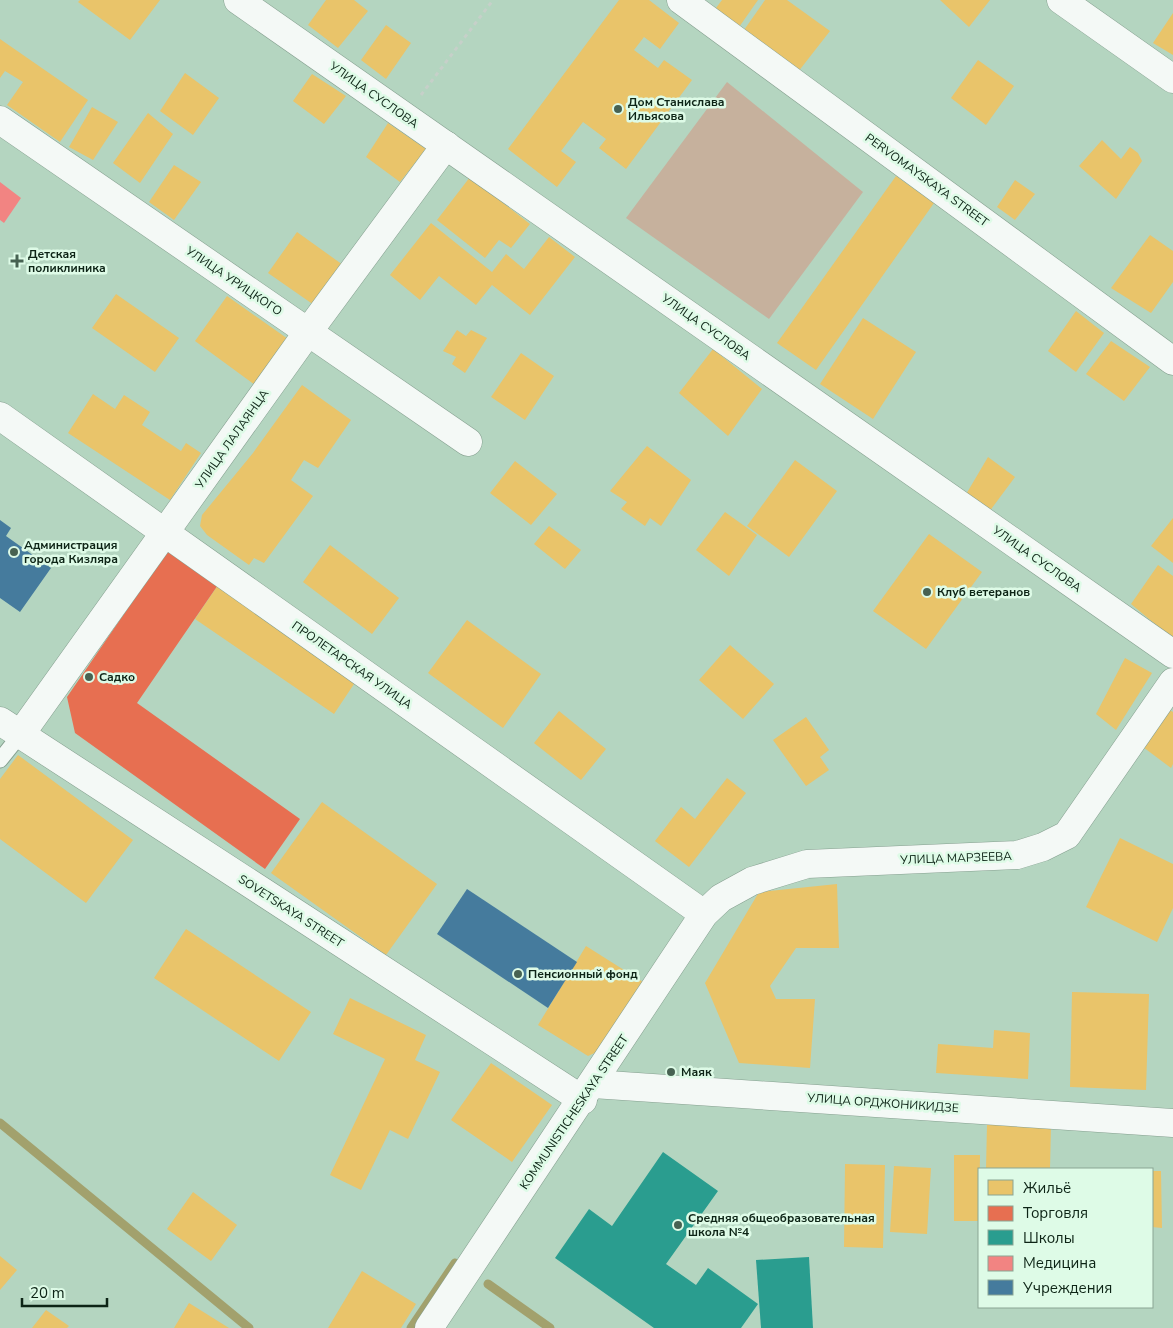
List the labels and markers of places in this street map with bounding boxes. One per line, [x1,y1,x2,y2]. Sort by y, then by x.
place label: Дом Станислава Ильясова [628,94,725,124]
marker: Дом Станислава Ильясова [612,103,624,115]
place label: Детская поликлиника [28,246,106,276]
marker: Детская поликлиника [10,254,24,268]
place label: Администрация города Кизляра [24,537,118,567]
marker: Администрация города Кизляра [8,546,20,558]
place label: Клуб ветеранов [937,584,1030,600]
marker: Клуб ветеранов [921,586,933,598]
place label: Садко [99,669,135,685]
marker: Садко [83,671,95,683]
place label: Пенсионный фонд [528,966,638,982]
marker: Пенсионный фонд [512,968,524,980]
place label: Маяк [681,1064,712,1080]
marker: Маяк [665,1066,677,1078]
place label: Средняя общеобразовательная школа №4 [688,1210,875,1240]
marker: Средняя общеобразовательная школа №4 [672,1219,684,1231]

